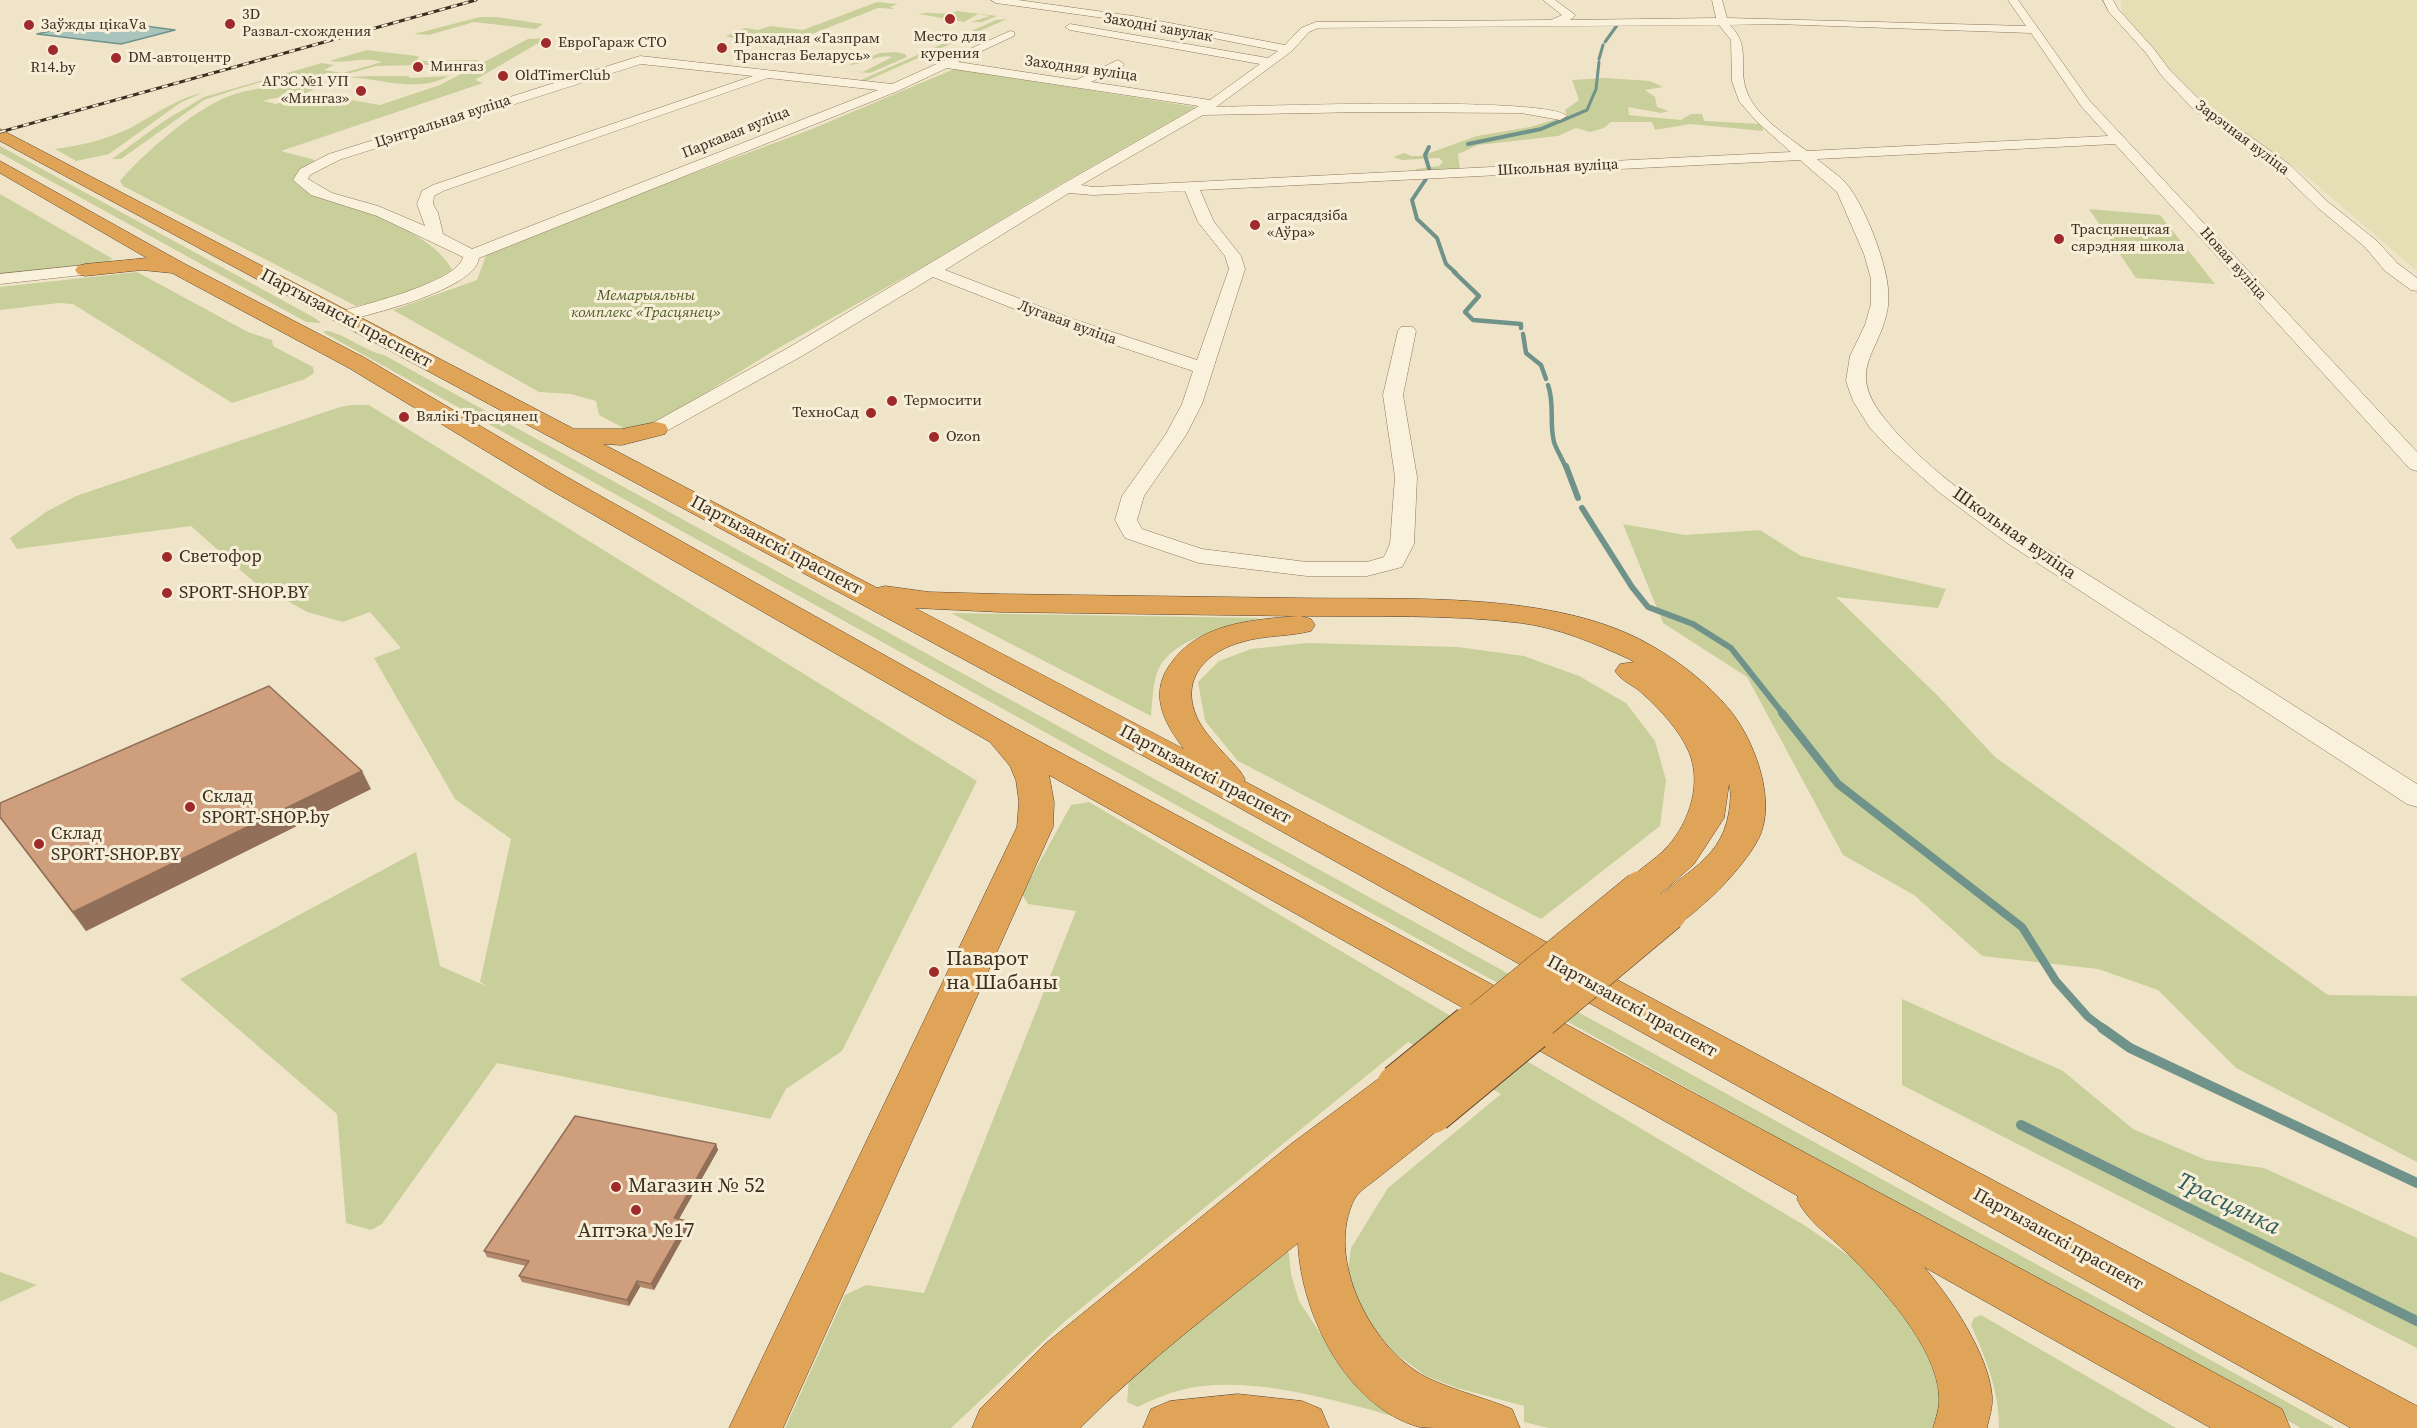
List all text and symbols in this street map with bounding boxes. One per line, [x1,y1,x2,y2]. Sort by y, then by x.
place label: 3D Развал-схождения [242,6,371,41]
street label: Заходні завулак [1102,10,1214,46]
marker: Место для курения [943,12,957,26]
place label: Заўжды цікаVа [41,16,146,34]
marker: 3D Развал-схождения [223,17,237,31]
marker: Заўжды цікаVа [22,18,36,32]
place label: Место для курения [914,28,986,63]
place label: Прахадная «Газпрам Трансгаз Беларусь» [734,30,880,65]
place label: ЕвроГараж СТО [558,34,667,52]
marker: ЕвроГараж СТО [539,36,553,50]
marker: Прахадная «Газпрам Трансгаз Беларусь» [715,41,729,55]
marker: R14.by [46,43,60,57]
place label: DM-автоцентр [128,49,231,67]
marker: DM-автоцентр [109,51,123,65]
street label: Заходняя вуліца [1023,52,1139,86]
place label: Мингаз [430,58,483,76]
place label: R14.by [30,59,76,77]
marker: Мингаз [411,60,425,74]
place label: OldTimerClub [515,67,611,85]
marker: OldTimerClub [496,69,510,83]
place label: АГЗС №1 УП «Мингаз» [262,73,349,108]
marker: АГЗС №1 УП «Мингаз» [354,84,368,98]
street label: Цэнтральная вуліца [373,92,513,152]
street label: Зарэчная вуліца [2191,97,2293,179]
street label: Паркавая вуліца [679,103,793,163]
street label: Школьная вуліца [1497,156,1619,180]
place label: аграсядзіба «Аўра» [1267,207,1348,242]
marker: аграсядзіба «Аўра» [1248,218,1262,232]
place label: Трасцянецкая сярэдняя школа [2071,221,2184,256]
street label: Новая вуліца [2196,224,2270,304]
marker: Трасцянецкая сярэдняя школа [2052,232,2066,246]
street label: Партызанскі праспект [256,265,436,373]
park label: Мемарыяльны комплекс «Трасцянец» [571,287,721,322]
street label: Лугавая вуліца [1015,297,1119,349]
place label: Термосити [904,392,982,410]
marker: Термосити [885,394,899,408]
place label: ТехноСад [792,404,859,422]
marker: ТехноСад [864,406,878,420]
place label: Вялікі Трасцянец [416,408,538,426]
marker: Вялікі Трасцянец [397,410,411,424]
place label: Ozon [946,428,981,446]
marker: Ozon [927,430,941,444]
street label: Школьная вуліца [1948,483,2080,585]
street label: Партызанскі праспект [686,492,866,600]
place label: Светофор [179,546,262,568]
marker: Светофор [160,550,174,564]
place label: SPORT-SHOP.BY [179,582,309,604]
marker: SPORT-SHOP.BY [160,586,174,600]
street label: Партызанскі праспект [1115,721,1295,829]
place label: Склад SPORT-SHOP.by [202,786,330,828]
marker: Склад SPORT-SHOP.by [183,800,197,814]
place label: Склад SPORT-SHOP.BY [51,823,181,866]
marker: Склад SPORT-SHOP.BY [32,837,46,851]
place label: Паварот на Шабаны [946,947,1058,997]
street label: Партызанскі праспект [1543,951,1721,1063]
marker: Паварот на Шабаны [927,965,941,979]
water label: Трасцянка [2172,1168,2284,1242]
place label: Магазин № 52 [628,1174,765,1200]
marker: Магазин № 52 [609,1180,623,1194]
street label: Партызанскі праспект [1969,1184,2147,1296]
marker: Аптэка №17 [629,1203,643,1217]
place label: Аптэка №17 [577,1219,695,1245]

